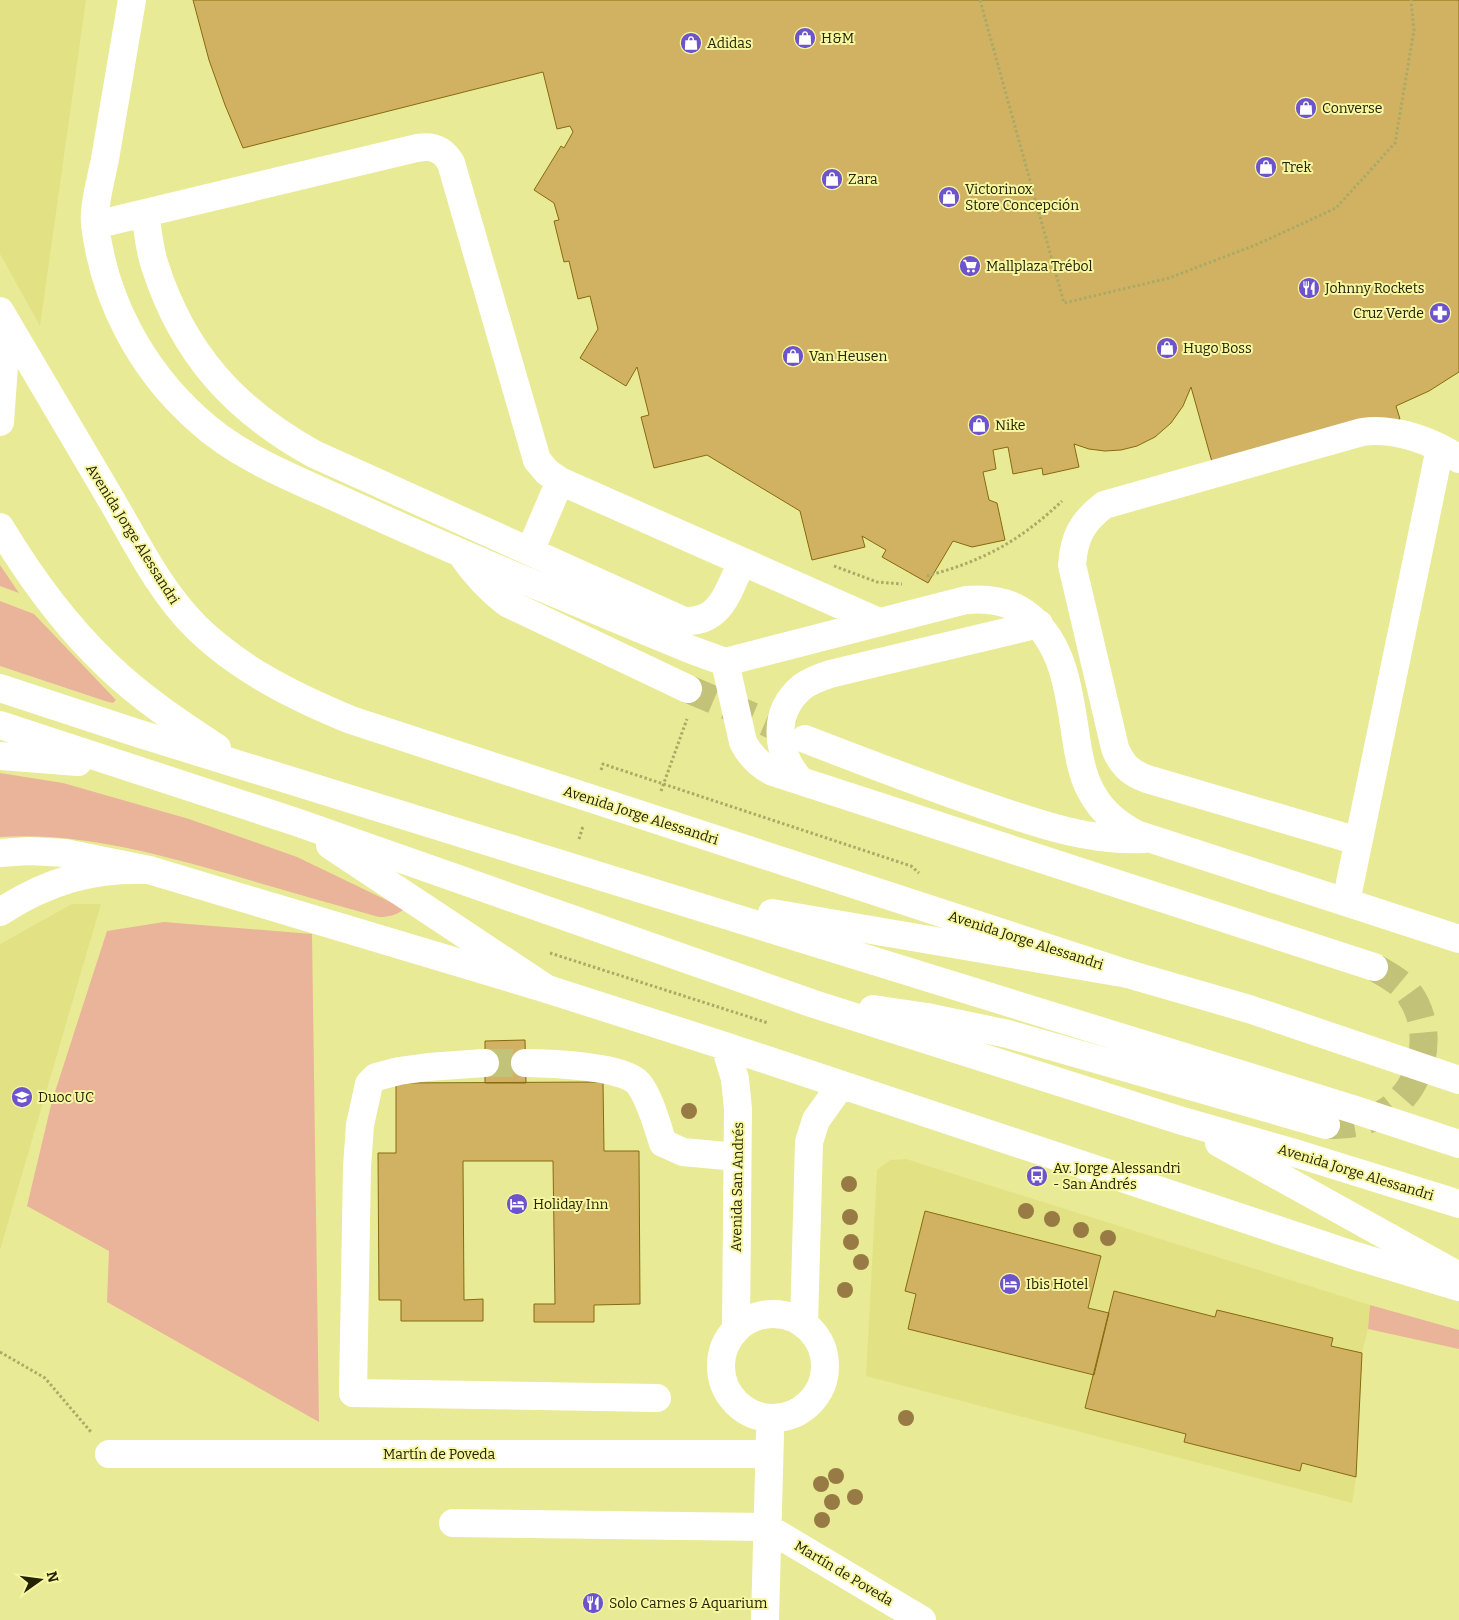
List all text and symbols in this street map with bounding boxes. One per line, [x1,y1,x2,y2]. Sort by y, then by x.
shop icon: H&M [793,26,817,50]
place label: H&M [821,30,854,47]
shop icon: Adidas [679,31,703,55]
place label: Adidas [707,35,752,52]
shop icon: Converse [1294,96,1318,120]
place label: Converse [1322,100,1382,117]
shop icon: Trek [1254,155,1278,179]
place label: Trek [1282,159,1311,176]
shop icon: Zara [820,167,844,191]
place label: Zara [848,171,878,188]
place label: Victorinox Store Concepción [965,181,1079,214]
shop icon: Victorinox Store Concepción [937,185,961,209]
supermarket icon: Mallplaza Trébol [958,254,982,278]
place label: Mallplaza Trébol [986,258,1093,275]
restaurant icon: Johnny Rockets [1297,276,1321,300]
place label: Johnny Rockets [1324,280,1424,297]
pharmacy icon: Cruz Verde [1428,301,1452,325]
place label: Cruz Verde [1353,305,1424,322]
shop icon: Hugo Boss [1155,336,1179,360]
place label: Hugo Boss [1183,340,1252,357]
shop icon: Van Heusen [781,344,805,368]
place label: Van Heusen [809,348,887,365]
shop icon: Nike [967,413,991,437]
place label: Nike [995,417,1025,434]
street label: Avenida Jorge Alessandri [82,461,183,607]
street label: Avenida Jorge Alessandri [561,782,720,849]
street label: Avenida Jorge Alessandri [946,907,1105,974]
school or university icon: Duoc UC [10,1085,34,1109]
place label: Duoc UC [38,1089,94,1106]
street label: Avenida San Andrés [728,1122,747,1252]
street label: Avenida Jorge Alessandri [1276,1141,1436,1204]
place label: Av. Jorge Alessandri - San Andrés [1053,1160,1181,1193]
bus stop icon: Av. Jorge Alessandri - San Andrés [1025,1164,1049,1188]
hotel icon: Holiday Inn [505,1192,529,1216]
place label: Holiday Inn [533,1196,609,1213]
hotel icon: Ibis Hotel [998,1272,1022,1296]
place label: Ibis Hotel [1026,1276,1088,1293]
street label: Martín de Poveda [383,1446,495,1463]
street label: Martín de Poveda [791,1537,896,1610]
north arrow [15,1555,65,1605]
text: N [43,1570,62,1584]
restaurant icon: Solo Carnes & Aquarium [581,1591,605,1615]
place label: Solo Carnes & Aquarium [609,1595,768,1612]

